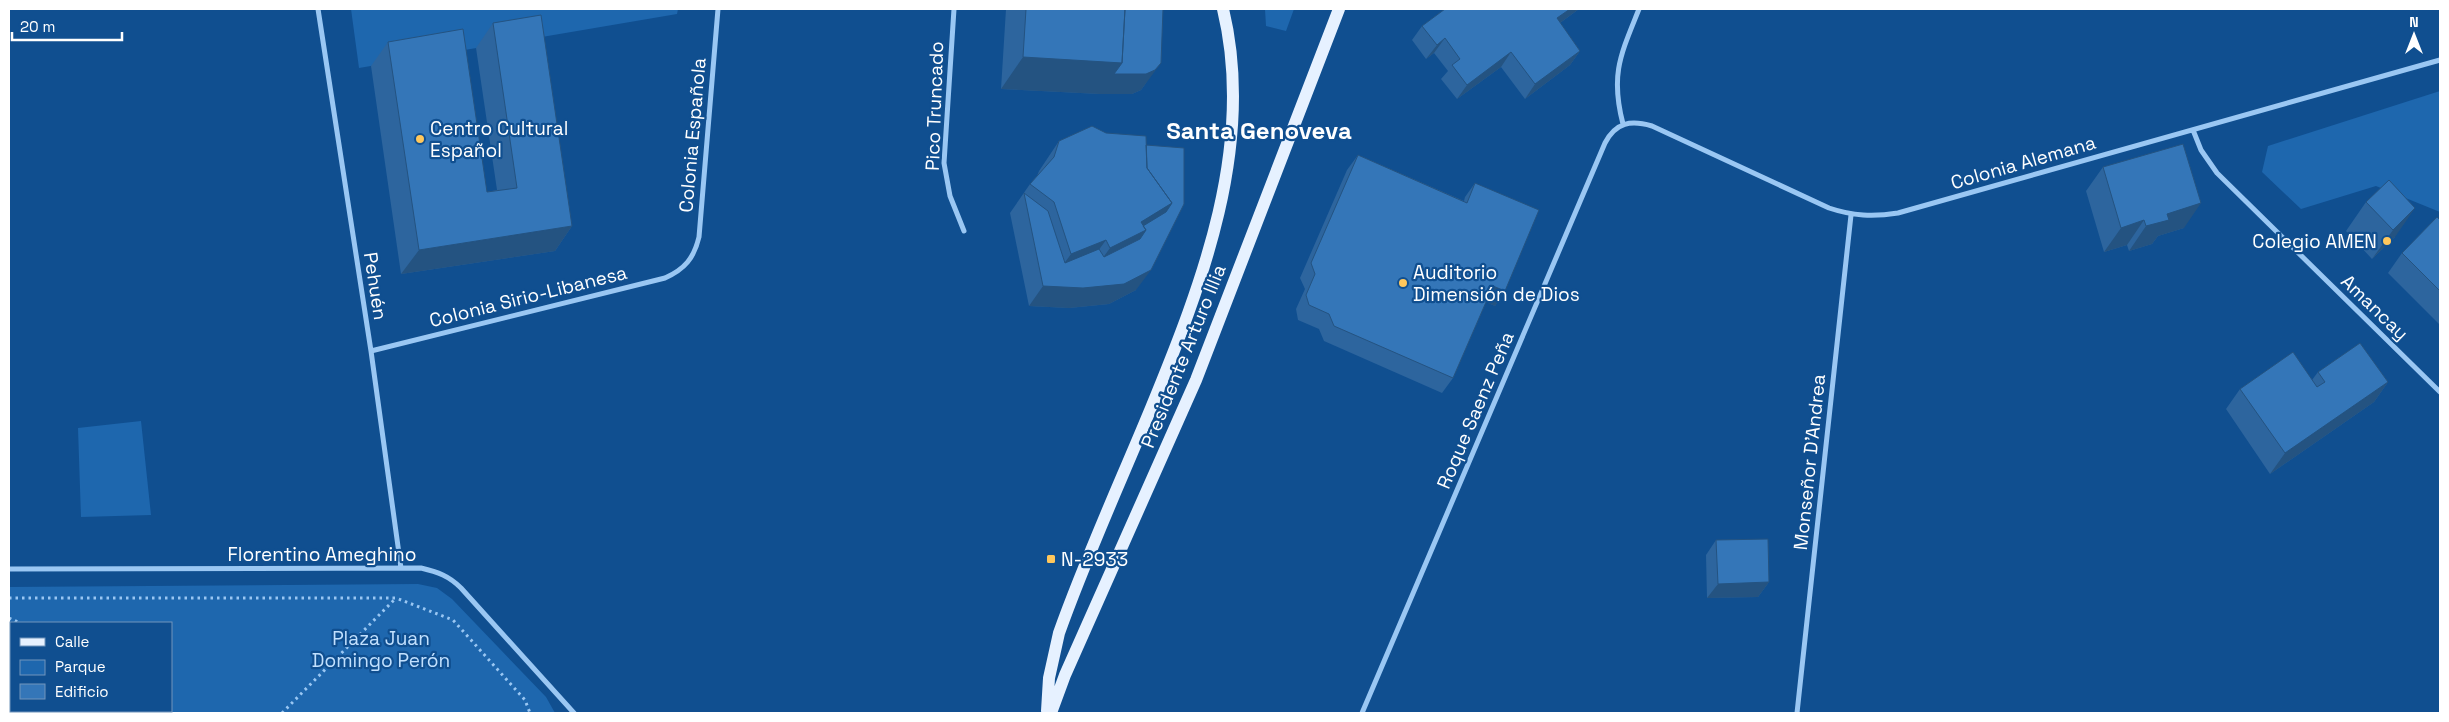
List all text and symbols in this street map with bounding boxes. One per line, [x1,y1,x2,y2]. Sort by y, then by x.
scale bar [12,10,122,42]
north arrow [2389,10,2439,60]
text: N [2409,13,2419,31]
text: 20 m [20,17,55,36]
street label: Pico Truncado [920,41,949,171]
street label: Colonia Española [673,57,712,213]
district label: Santa Genoveva [1166,115,1352,146]
place label: Centro Cultural Español [430,116,568,163]
street label: Colonia Alemana [1948,130,2099,195]
marker: Centro Cultural Español [414,133,426,145]
place label: Colegio AMEN [2252,229,2377,254]
marker: Colegio AMEN [2381,235,2393,247]
street label: Pehuén [358,250,393,322]
street label: Colonia Sirio-Libanesa [427,260,630,333]
place label: Auditorio Dimensión de Dios [1413,260,1580,307]
street label: Presidente Arturo Illia [1135,261,1232,452]
street label: Amancay [2336,269,2414,346]
marker: Auditorio Dimensión de Dios [1397,277,1409,289]
street label: Roque Saenz Peña [1431,328,1520,493]
street label: Monseñor D'Andrea [1788,373,1831,551]
street label: Florentino Ameghino [228,542,416,567]
place label: N-2933 [1061,547,1128,572]
marker: N-2933 [1045,553,1057,565]
legend [10,622,172,712]
park label: Plaza Juan Domingo Perón [312,626,450,673]
text: Calle [55,632,90,651]
text: Parque [55,657,106,676]
text: Edificio [55,682,109,701]

